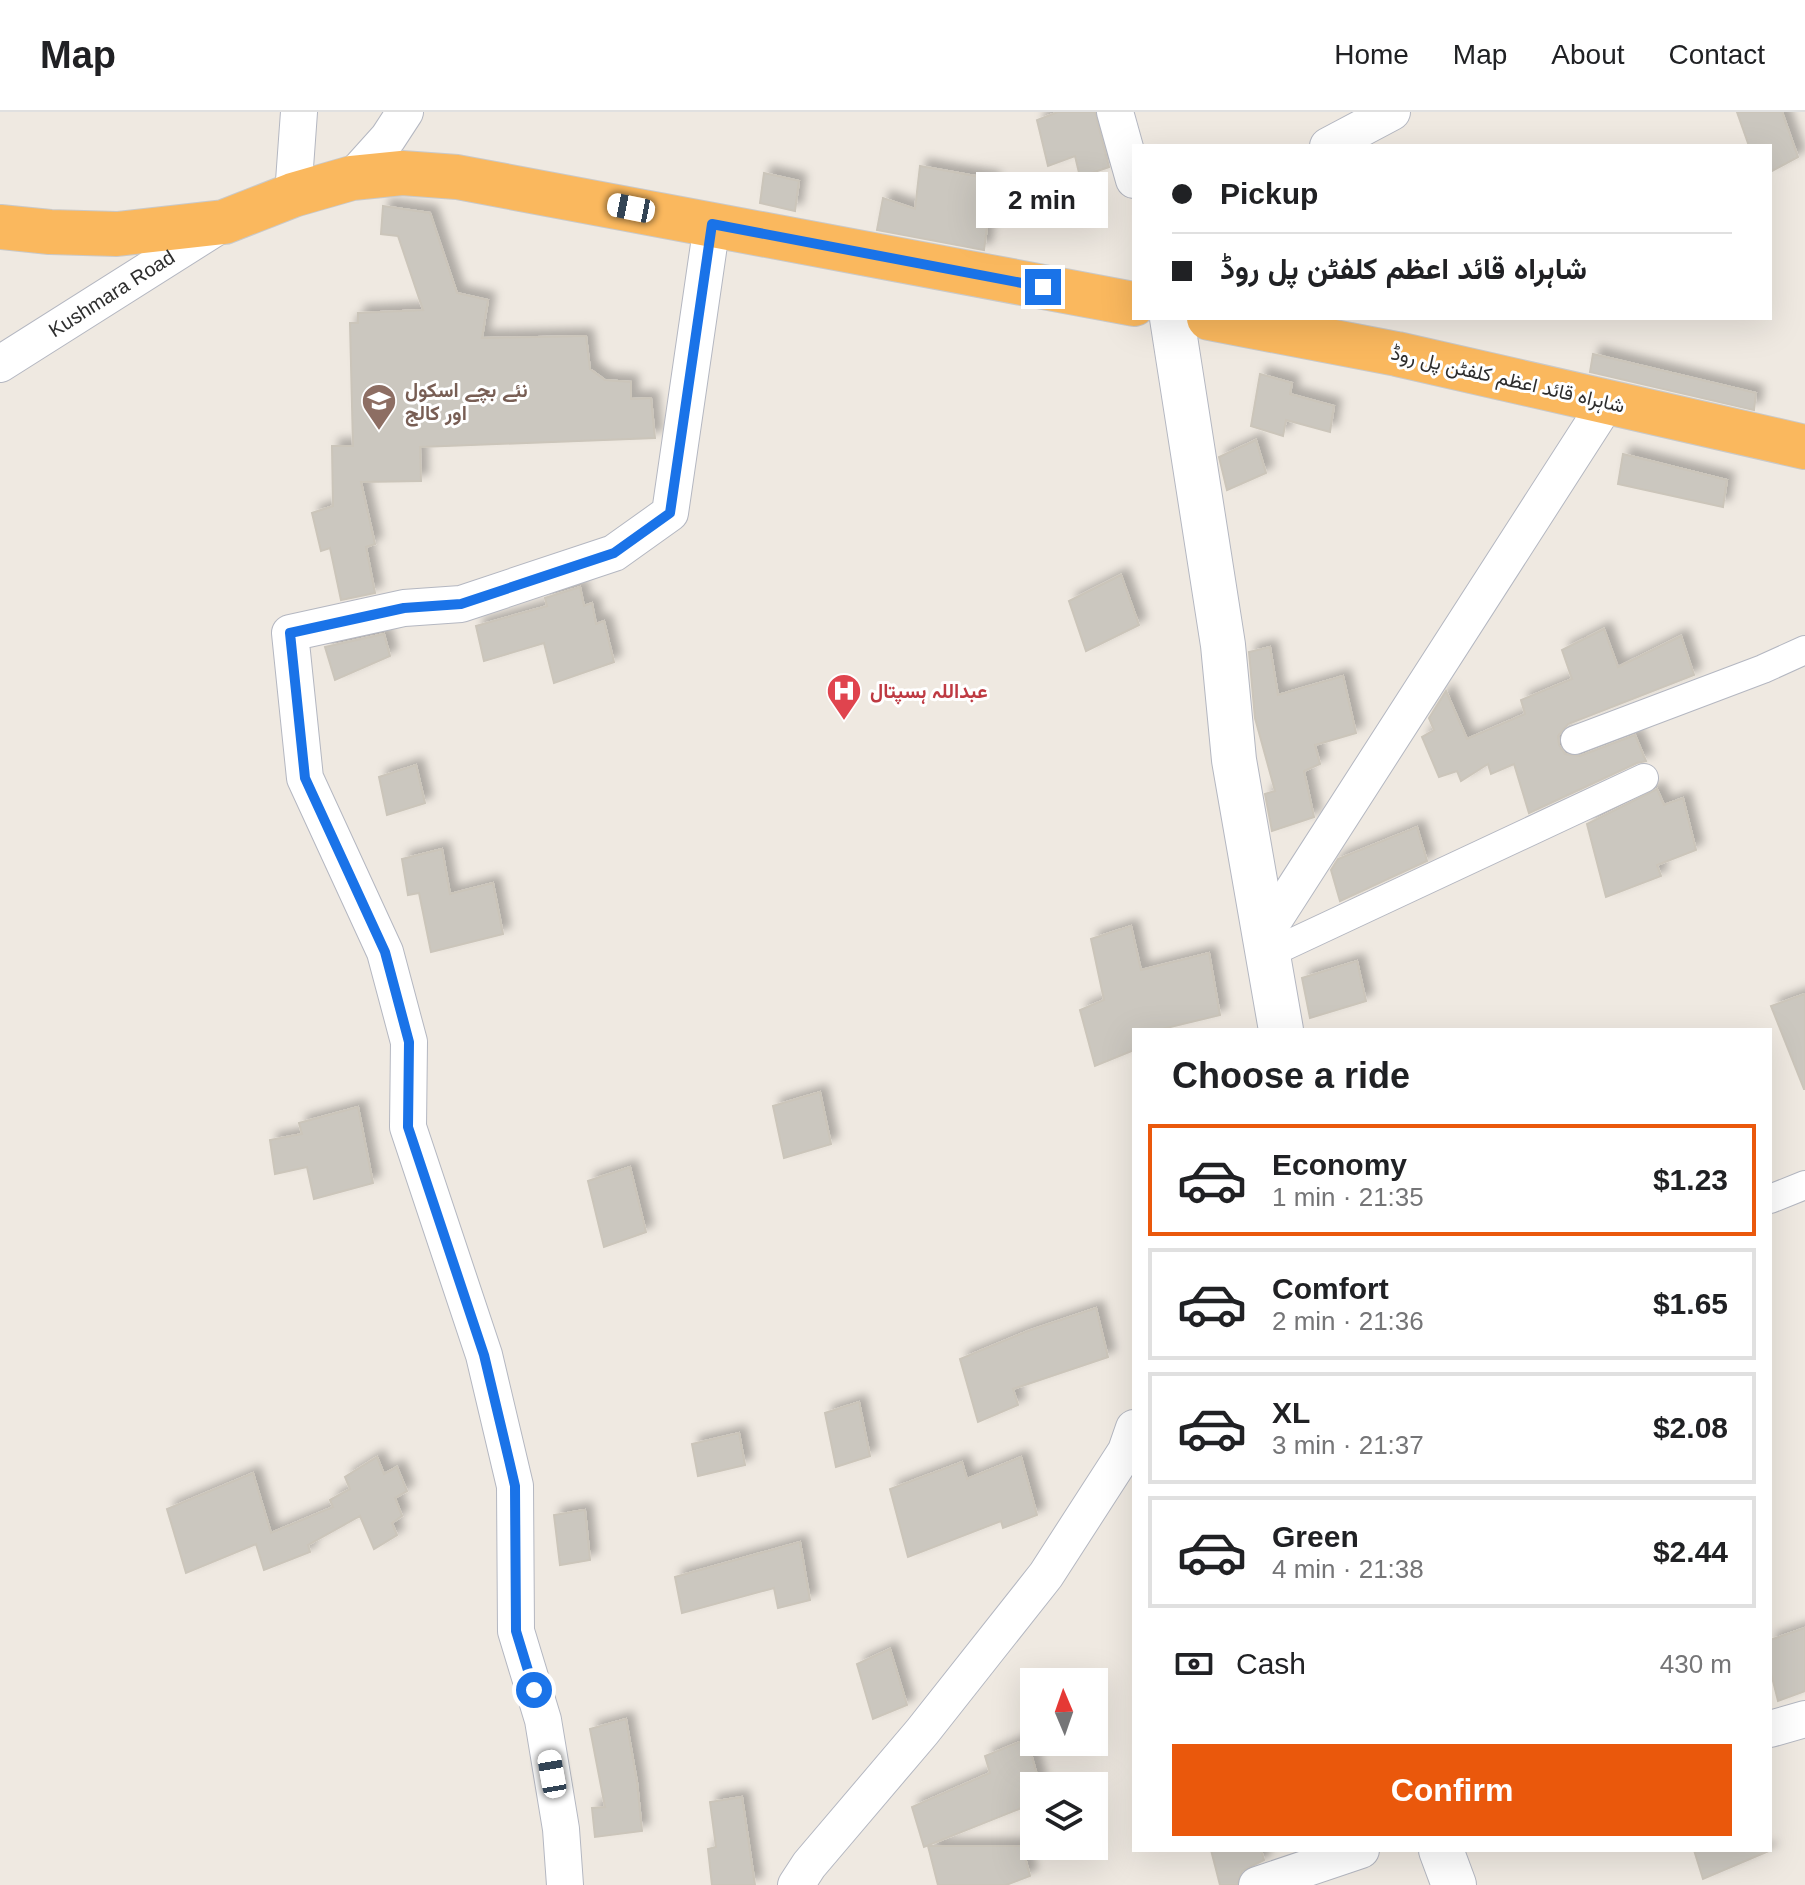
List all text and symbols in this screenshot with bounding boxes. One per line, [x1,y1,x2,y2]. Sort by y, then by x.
text: Map [40,34,116,76]
text: Home [1334,39,1409,70]
text: Map [1453,39,1507,70]
text: About [1551,39,1625,70]
text: Contact [1669,39,1765,70]
callout: 2 min [977,171,1109,227]
text: Pickup [1220,177,1318,210]
text: 2 min [1008,185,1076,215]
car [605,192,657,224]
street label: Kushmara Road [45,246,179,341]
text: شاہراہ قائد اعظم کلفٹن پل روڈ [1220,252,1587,285]
route end [1025,269,1061,305]
street label: شاہراہ قائد اعظم کلفٹن پل روڈ [1388,341,1627,420]
place label: نئے بچے اسکول اور کالج [405,379,528,427]
school or university icon: نئے بچے اسکول اور کالج [360,382,398,432]
hospital icon: عبداللہ ہسپتال [825,672,863,722]
place label: عبداللہ ہسپتال [870,680,988,705]
text: Choose a ride [1172,1055,1410,1096]
icon: car [1176,1144,1248,1216]
text: Economy [1272,1148,1407,1181]
text: $1.23 [1653,1163,1728,1196]
text: 1 min · 21:35 [1272,1182,1424,1212]
icon: car [1176,1268,1248,1340]
text: Comfort [1272,1272,1389,1305]
text: $1.65 [1653,1287,1728,1320]
text: 2 min · 21:36 [1272,1306,1424,1336]
icon: car [1176,1392,1248,1464]
text: XL [1272,1396,1310,1429]
text: $2.08 [1653,1411,1728,1444]
text: 3 min · 21:37 [1272,1430,1424,1460]
icon: car [1176,1516,1248,1588]
text: Green [1272,1520,1359,1553]
text: $2.44 [1653,1535,1728,1568]
text: 4 min · 21:38 [1272,1554,1424,1584]
icon: cash [1172,1642,1216,1686]
text: Cash [1236,1647,1306,1680]
text: 430 m [1660,1649,1732,1679]
north arrow [1020,1668,1108,1756]
map controls [1020,1668,1108,1860]
route start [516,1672,552,1708]
button: Confirm [1172,1744,1732,1836]
car [536,1748,568,1800]
button: layers [1020,1772,1108,1860]

